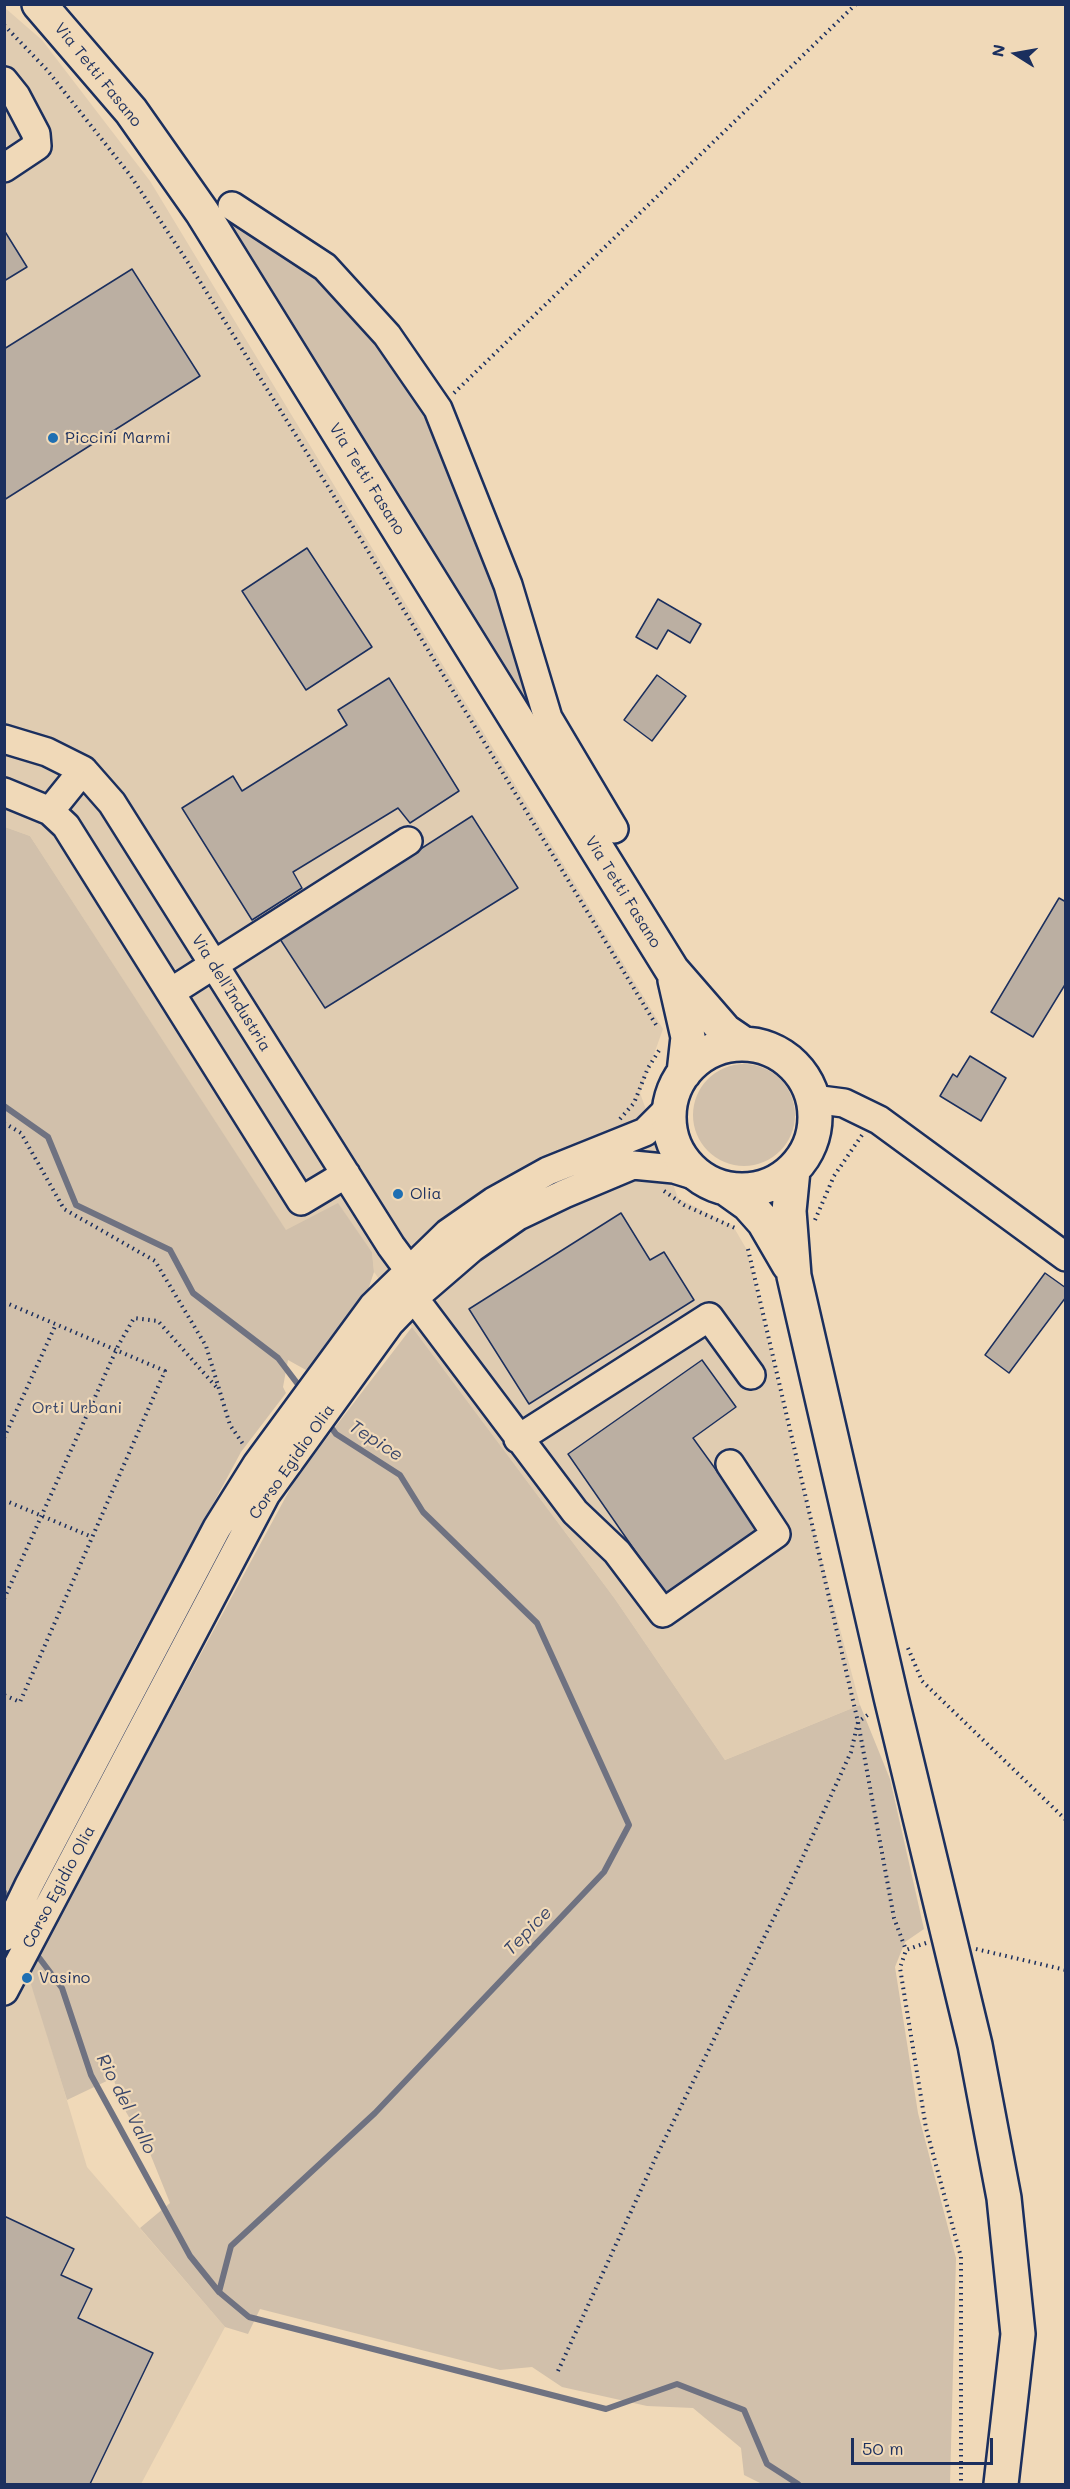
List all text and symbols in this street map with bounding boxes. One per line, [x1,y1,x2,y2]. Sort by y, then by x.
street label: Via Tetti Fasano [50,19,146,131]
north arrow [986,24,1046,84]
text: N [986,43,1009,58]
street label: Via Tetti Fasano [325,420,409,538]
place label: Piccini Marmi [65,428,171,448]
marker: Piccini Marmi [46,431,60,445]
street label: Via Tetti Fasano [581,833,665,951]
street label: Via dell'Industria [187,931,275,1055]
place label: Olia [410,1184,442,1204]
marker: Olia [391,1187,405,1201]
park label: Orti Urbani [32,1398,122,1418]
street label: Corso Egidio Olia [245,1401,339,1523]
water label: Tepice [345,1416,407,1466]
street label: Corso Egidio Olia [19,1823,99,1951]
water label: Tepice [500,1902,556,1960]
place label: Vasino [39,1968,90,1988]
marker: Vasino [20,1971,34,1985]
water label: Rio del Vallo [92,2050,160,2158]
scale bar [854,2426,996,2464]
text: 50 m [862,2436,904,2460]

